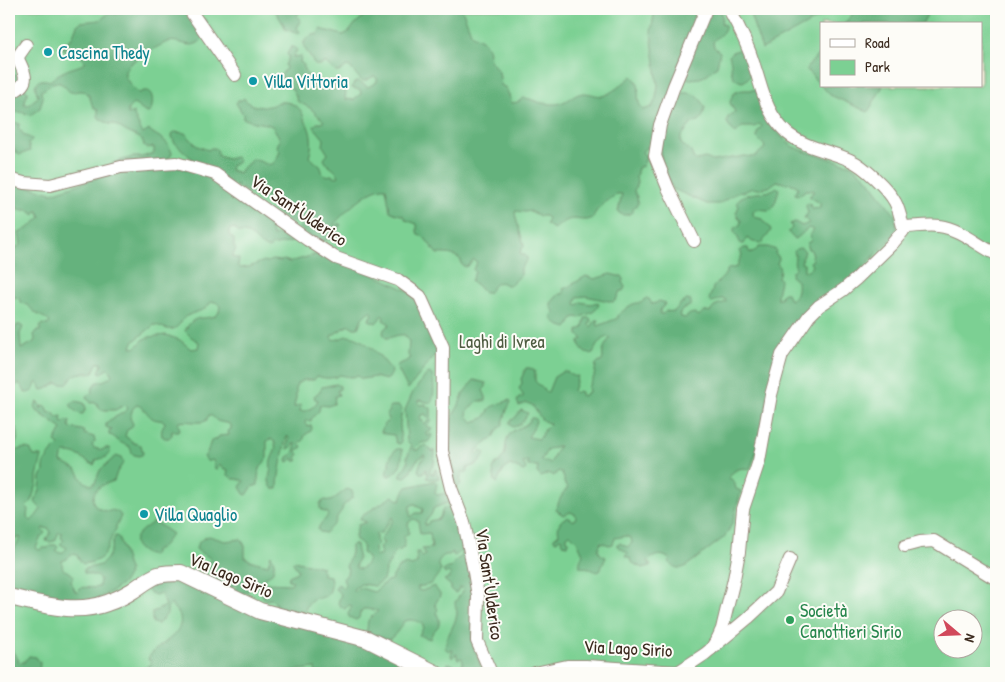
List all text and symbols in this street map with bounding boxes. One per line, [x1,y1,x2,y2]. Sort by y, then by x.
legend [820,22,982,88]
text: Road [865,32,890,53]
place label: Cascina Thedy [58,40,150,65]
marker: Cascina Thedy [42,46,54,58]
text: Park [865,56,890,77]
place label: Villa Vittoria [263,69,348,94]
marker: Villa Vittoria [247,75,259,87]
street label: Via Sant'Ulderico [246,168,352,252]
park label: Laghi di Ivrea [459,329,545,354]
place label: Villa Quaglio [154,502,237,527]
marker: Villa Quaglio [138,508,150,520]
street label: Via Sant'Ulderico [470,527,510,641]
street label: Via Lago Sirio [185,546,277,604]
place label: Società Canottieri Sirio [800,598,902,644]
north arrow [932,610,982,660]
marker: Società Canottieri Sirio [784,614,796,626]
text: N [960,632,981,646]
street label: Via Lago Sirio [583,633,673,663]

